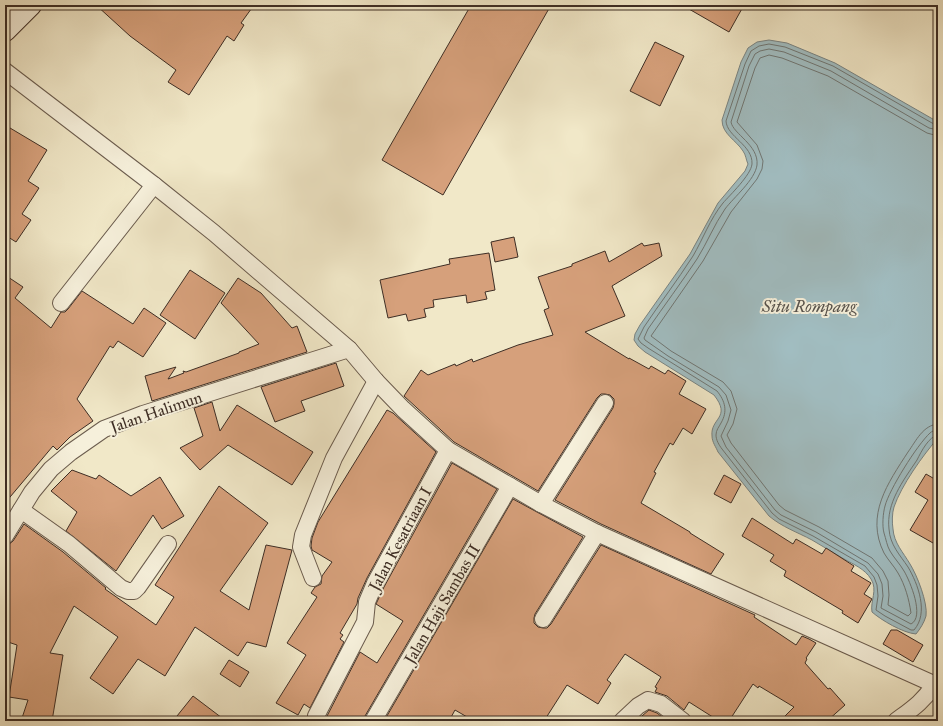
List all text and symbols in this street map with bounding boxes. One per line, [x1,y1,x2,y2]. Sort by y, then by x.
water label: Situ Rompang [761,296,858,317]
street label: Jalan Halimun [106,387,205,438]
street label: Jalan Kesatriaan I [364,484,436,596]
street label: Jalan Haji Sambas II [399,541,485,670]

